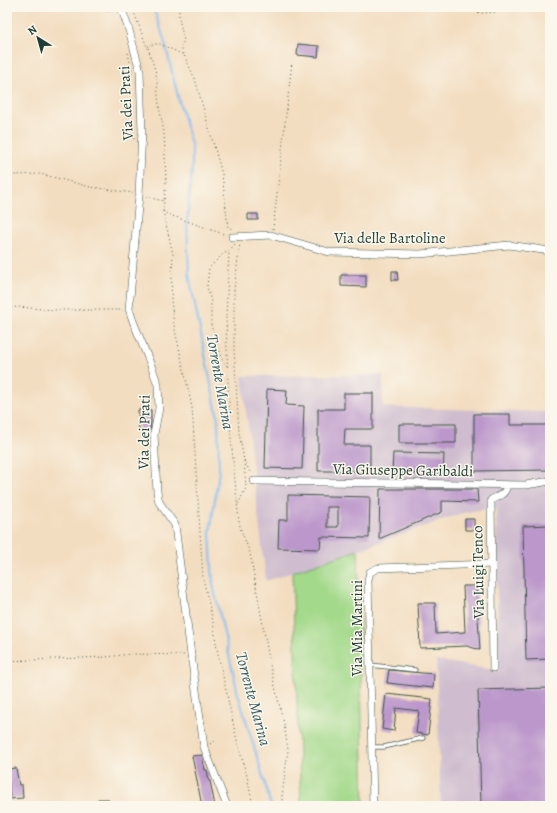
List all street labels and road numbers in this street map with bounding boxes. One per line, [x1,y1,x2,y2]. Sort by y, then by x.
street label: Via dei Prati [114,65,138,142]
street label: Via delle Bartoline [333,228,446,248]
street label: Via dei Prati [133,395,155,470]
street label: Via Giuseppe Garibaldi [332,459,473,481]
street label: Via Luigi Tenco [467,525,489,620]
street label: Via Mia Martini [347,580,367,677]

